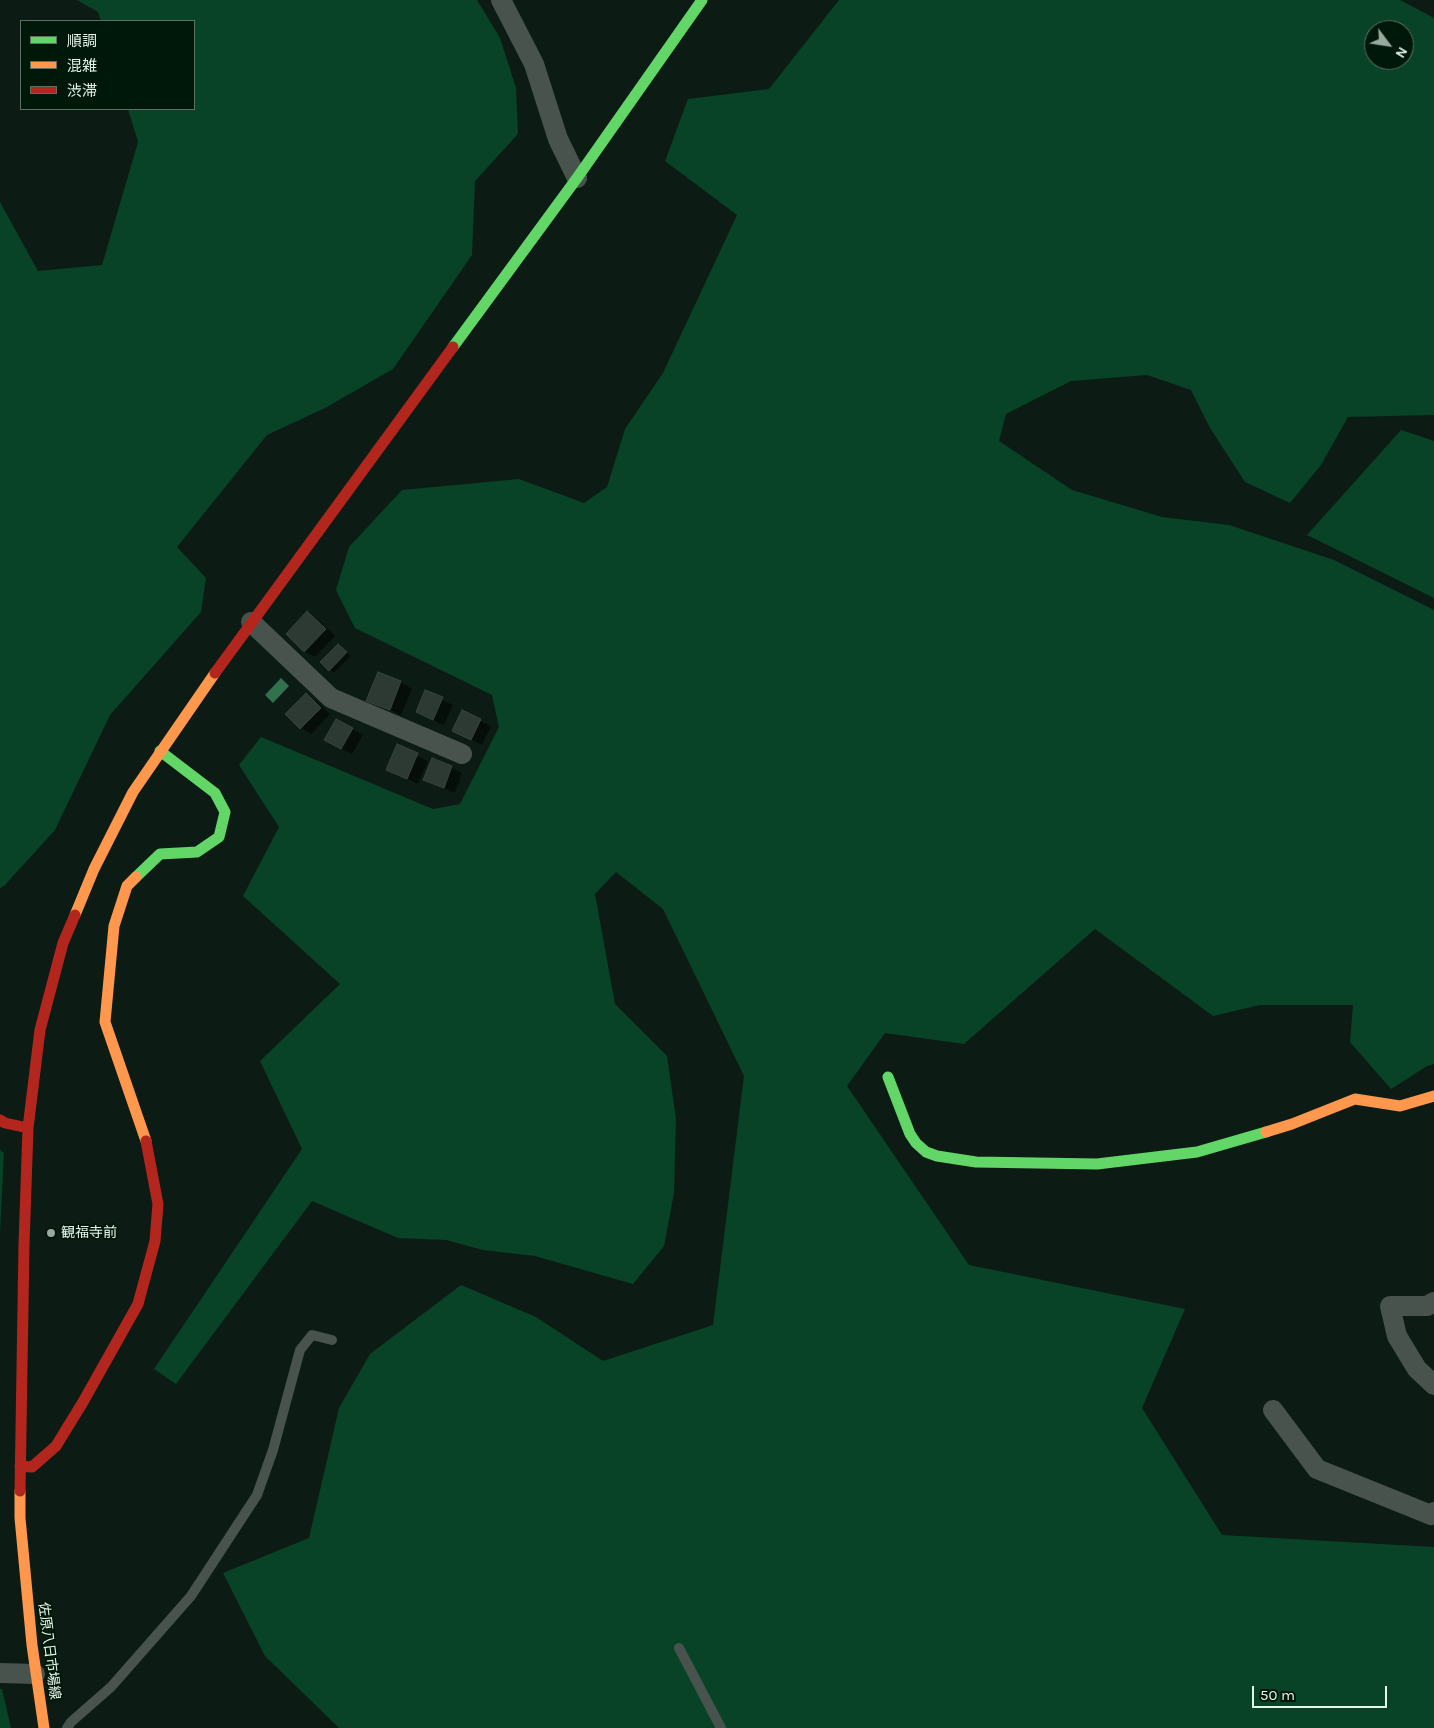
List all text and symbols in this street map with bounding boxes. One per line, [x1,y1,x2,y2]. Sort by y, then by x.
legend [20,20,195,110]
north arrow [1364,20,1414,70]
text: 順調 [67,32,97,50]
text: N [1392,44,1411,61]
text: 混雑 [67,57,97,75]
text: 渋滞 [67,82,97,100]
place label: 観福寺前 [61,1225,117,1241]
marker: 観福寺前 [45,1227,57,1239]
street label: 佐原八日市場線 [35,1601,63,1701]
scale bar [1254,1676,1389,1708]
text: 50 m [1260,1686,1295,1704]

